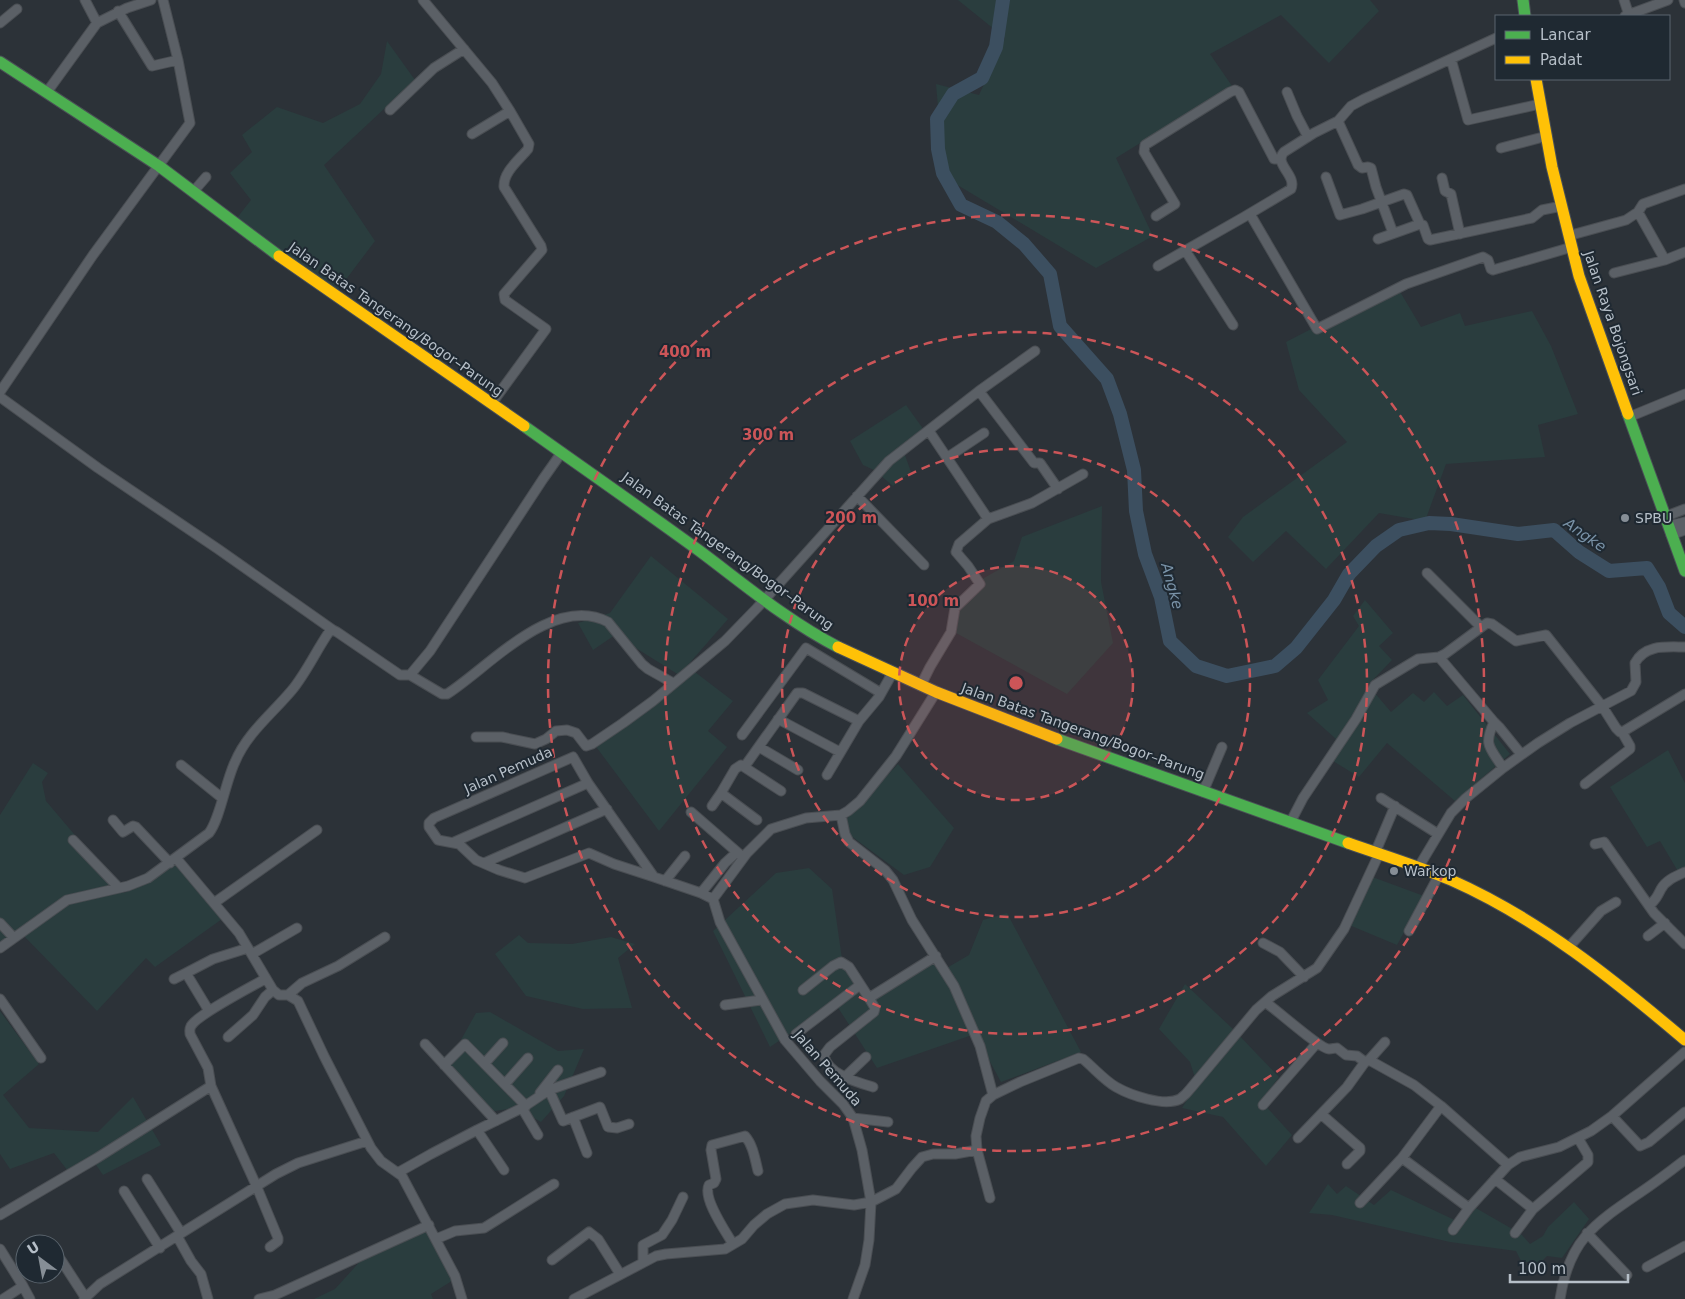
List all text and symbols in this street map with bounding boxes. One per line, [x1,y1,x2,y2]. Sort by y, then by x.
legend [1495,15,1670,80]
text: Lancar [1540,26,1591,44]
text: Padat [1540,51,1582,69]
street label: Jalan Batas Tangerang/Bogor–Parung [285,238,506,399]
street label: Jalan Raya Bojongsari [1580,248,1645,397]
text: 400 m [659,343,711,361]
text: 300 m [742,426,794,444]
street label: Jalan Batas Tangerang/Bogor–Parung [618,468,837,633]
text: 200 m [825,509,877,527]
place label: SPBU [1635,510,1672,526]
marker: SPBU [1619,512,1631,524]
water label: Angke [1560,514,1610,556]
water label: Angke [1157,560,1187,611]
text: 100 m [907,592,959,610]
centre of rings [1007,674,1025,692]
street label: Jalan Batas Tangerang/Bogor–Parung [958,679,1207,783]
street label: Jalan Pemuda [460,743,555,797]
place label: Warkop [1404,863,1456,879]
marker: Warkop [1388,865,1400,877]
street label: Jalan Pemuda [790,1026,865,1109]
north arrow [15,1234,65,1284]
text: U [24,1238,42,1258]
scale bar [1510,1252,1628,1284]
text: 100 m [1518,1260,1566,1278]

